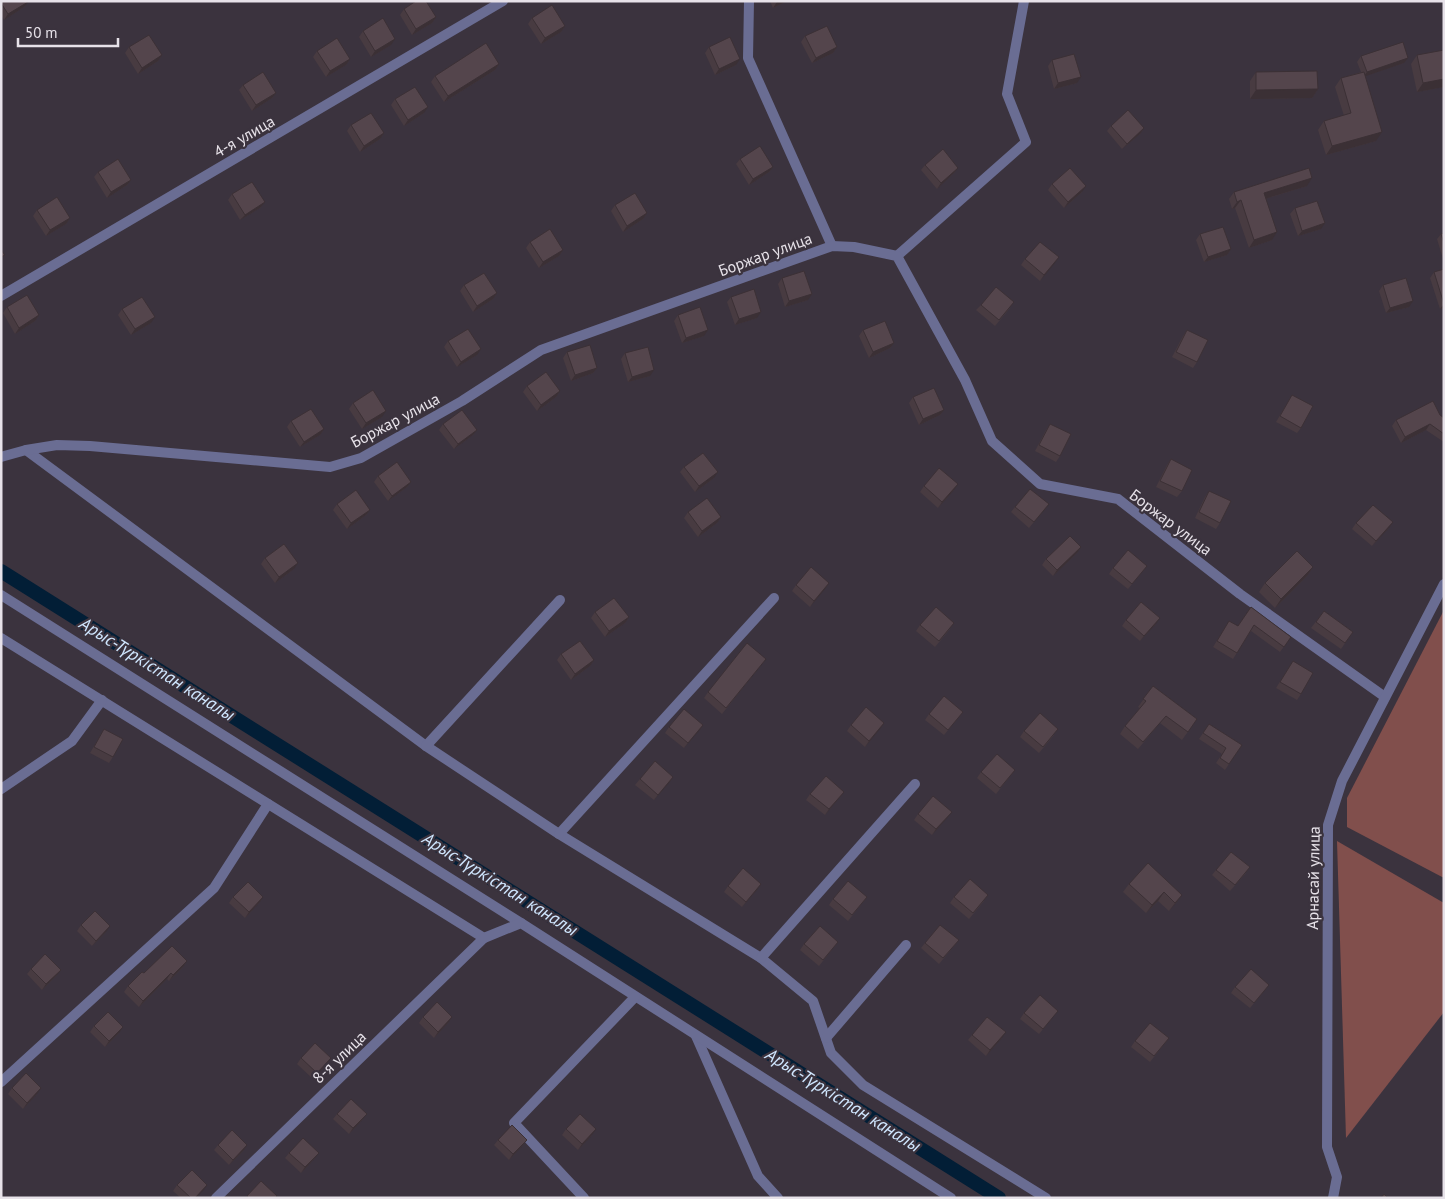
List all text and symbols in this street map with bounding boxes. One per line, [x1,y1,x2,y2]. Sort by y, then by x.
scale bar [18,15,118,47]
text: 50 m [25,23,58,42]
street label: 4-я улица [210,111,278,161]
street label: Боржар улица [715,228,815,280]
street label: Боржар улица [347,388,443,452]
street label: Боржар улица [1126,485,1216,559]
water label: Арыс-Түркістан каналы [74,611,240,726]
water label: Арыс-Түркістан каналы [417,826,583,941]
street label: Арнасай улица [1302,826,1324,930]
street label: 8-я улица [308,1027,370,1087]
water label: Арыс-Түркістан каналы [760,1042,926,1157]

